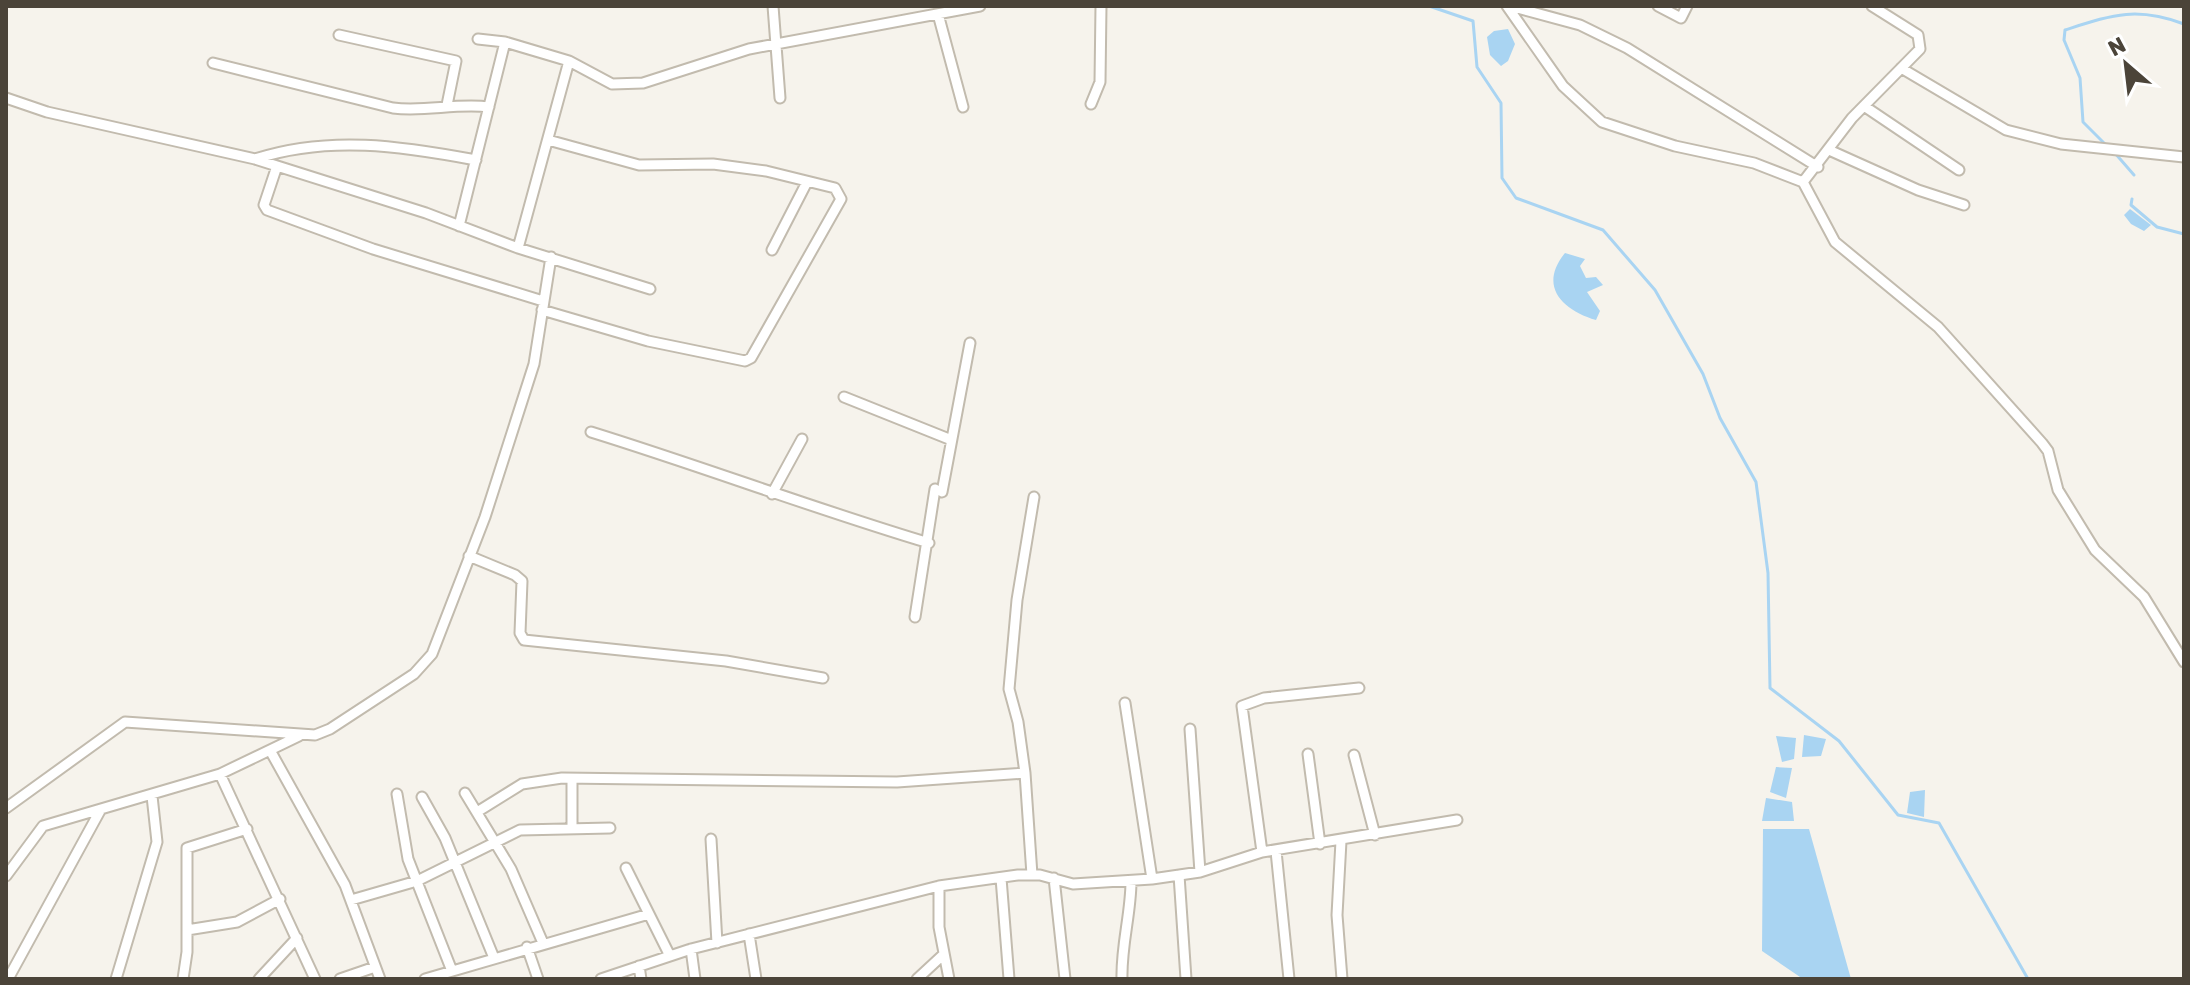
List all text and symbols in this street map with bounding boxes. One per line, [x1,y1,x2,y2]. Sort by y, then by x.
north arrow [2086,24,2166,104]
text: N [2104,31,2130,62]

